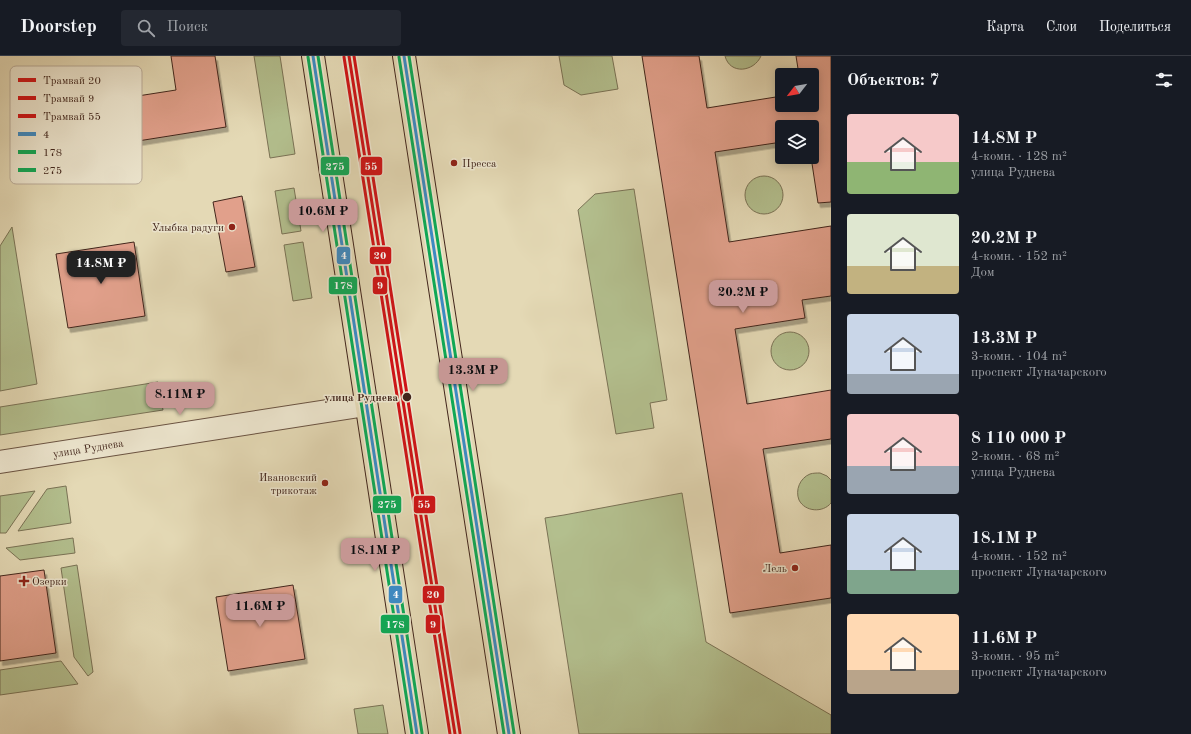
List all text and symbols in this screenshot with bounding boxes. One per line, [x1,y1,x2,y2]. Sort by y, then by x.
search box [121,10,401,46]
icon: search [135,17,157,39]
text: Doorstep [20,18,97,37]
text: Поиск [167,20,208,35]
text: Карта [986,20,1024,34]
text: Слои [1046,20,1077,34]
text: Поделиться [1099,20,1171,34]
legend [10,66,142,184]
north arrow [775,68,819,112]
map controls [775,68,819,164]
icon: filters [1153,69,1175,91]
text: Объектов: 7 [847,72,939,89]
text: Трамвай 20 [43,76,101,87]
text: Трамвай 9 [43,94,94,105]
text: Трамвай 55 [43,112,101,123]
button: layers [775,120,819,164]
text: 4 [43,130,49,141]
icon: home [879,130,927,178]
text: 14.8M ₽ [971,130,1037,147]
text: 178 [43,148,62,159]
text: 4-комн. · 128 m² [971,150,1067,163]
line badge: 275 [320,156,350,176]
line badge: 55 [360,156,383,176]
marker: Пресса [449,158,459,168]
place label: Пресса [462,159,497,170]
text: 275 [325,162,345,173]
text: 55 [365,162,377,173]
text: 275 [43,166,62,177]
text: улица Руднева [971,166,1055,179]
pin: 10.6M ₽ [286,199,360,233]
text: 10.6M ₽ [298,205,348,218]
marker: Улыбка радуги [227,222,237,232]
place label: Улыбка радуги [152,223,224,234]
icon: home [879,230,927,278]
text: 20.2M ₽ [971,230,1037,247]
line badge: 4 [336,246,351,265]
line badge: 20 [369,246,392,265]
text: 4-комн. · 152 m² [971,250,1067,263]
pin: 14.8M ₽ [64,251,138,285]
text: 4 [341,251,347,262]
text: 20 [374,251,386,262]
text: 14.8M ₽ [76,257,126,270]
text: Дом [971,266,995,279]
line badge: 178 [328,276,358,295]
line badge: 9 [372,276,388,295]
pin: 20.2M ₽ [706,280,780,314]
text: 178 [333,281,353,292]
text: 9 [377,281,383,292]
text: 20.2M ₽ [718,286,768,299]
icon: home [879,330,927,378]
text: 13.3M ₽ [971,330,1037,347]
text: 3-комн. · 104 m² [971,350,1067,363]
pin: 13.3M ₽ [436,358,510,392]
text: 13.3M ₽ [448,364,498,377]
text: проспект Луначарского [971,366,1107,379]
pin: 8.11M ₽ [143,382,217,416]
text: 8.11M ₽ [155,388,205,401]
marker: улица Руднева [401,391,413,403]
place label: улица Руднева [324,393,398,404]
icon: home [879,430,927,478]
text: 8 110 000 ₽ [971,430,1066,447]
street label: улица Руднева [52,438,125,460]
text: 2-комн. · 68 m² [971,450,1059,463]
text: улица Руднева [971,466,1055,479]
place label: Ивановский трикотаж [259,473,317,497]
marker: Ивановский трикотаж [320,478,330,488]
line badge: 275 [372,495,402,514]
line badge: 55 [413,495,436,514]
text: 275 [377,500,397,511]
text: 55 [418,500,430,511]
icon: home [879,530,927,578]
text: 18.1M ₽ [971,530,1037,547]
pin: 18.1M ₽ [338,538,412,572]
text: 18.1M ₽ [350,544,400,557]
text: 4-комн. · 152 m² [971,550,1067,563]
marker: Лель [790,563,800,573]
place label: Лель [763,564,787,575]
text: проспект Луначарского [971,566,1107,579]
marker: Озерки [19,576,29,586]
place label: Озерки [32,577,67,588]
line badge: 4 [388,585,403,604]
line badge: 20 [422,585,445,604]
text: 4 [393,590,399,601]
text: 20 [427,590,439,601]
pin: 11.6M ₽ [223,594,297,628]
text: 11.6M ₽ [235,600,285,613]
line badge: 178 [380,614,410,634]
line badge: 9 [425,614,441,634]
text: 178 [385,620,405,631]
text: 9 [430,620,436,631]
icon: home [879,630,927,678]
text: 11.6M ₽ [971,630,1037,647]
text: 3-комн. · 95 m² [971,650,1059,663]
text: проспект Луначарского [971,666,1107,679]

